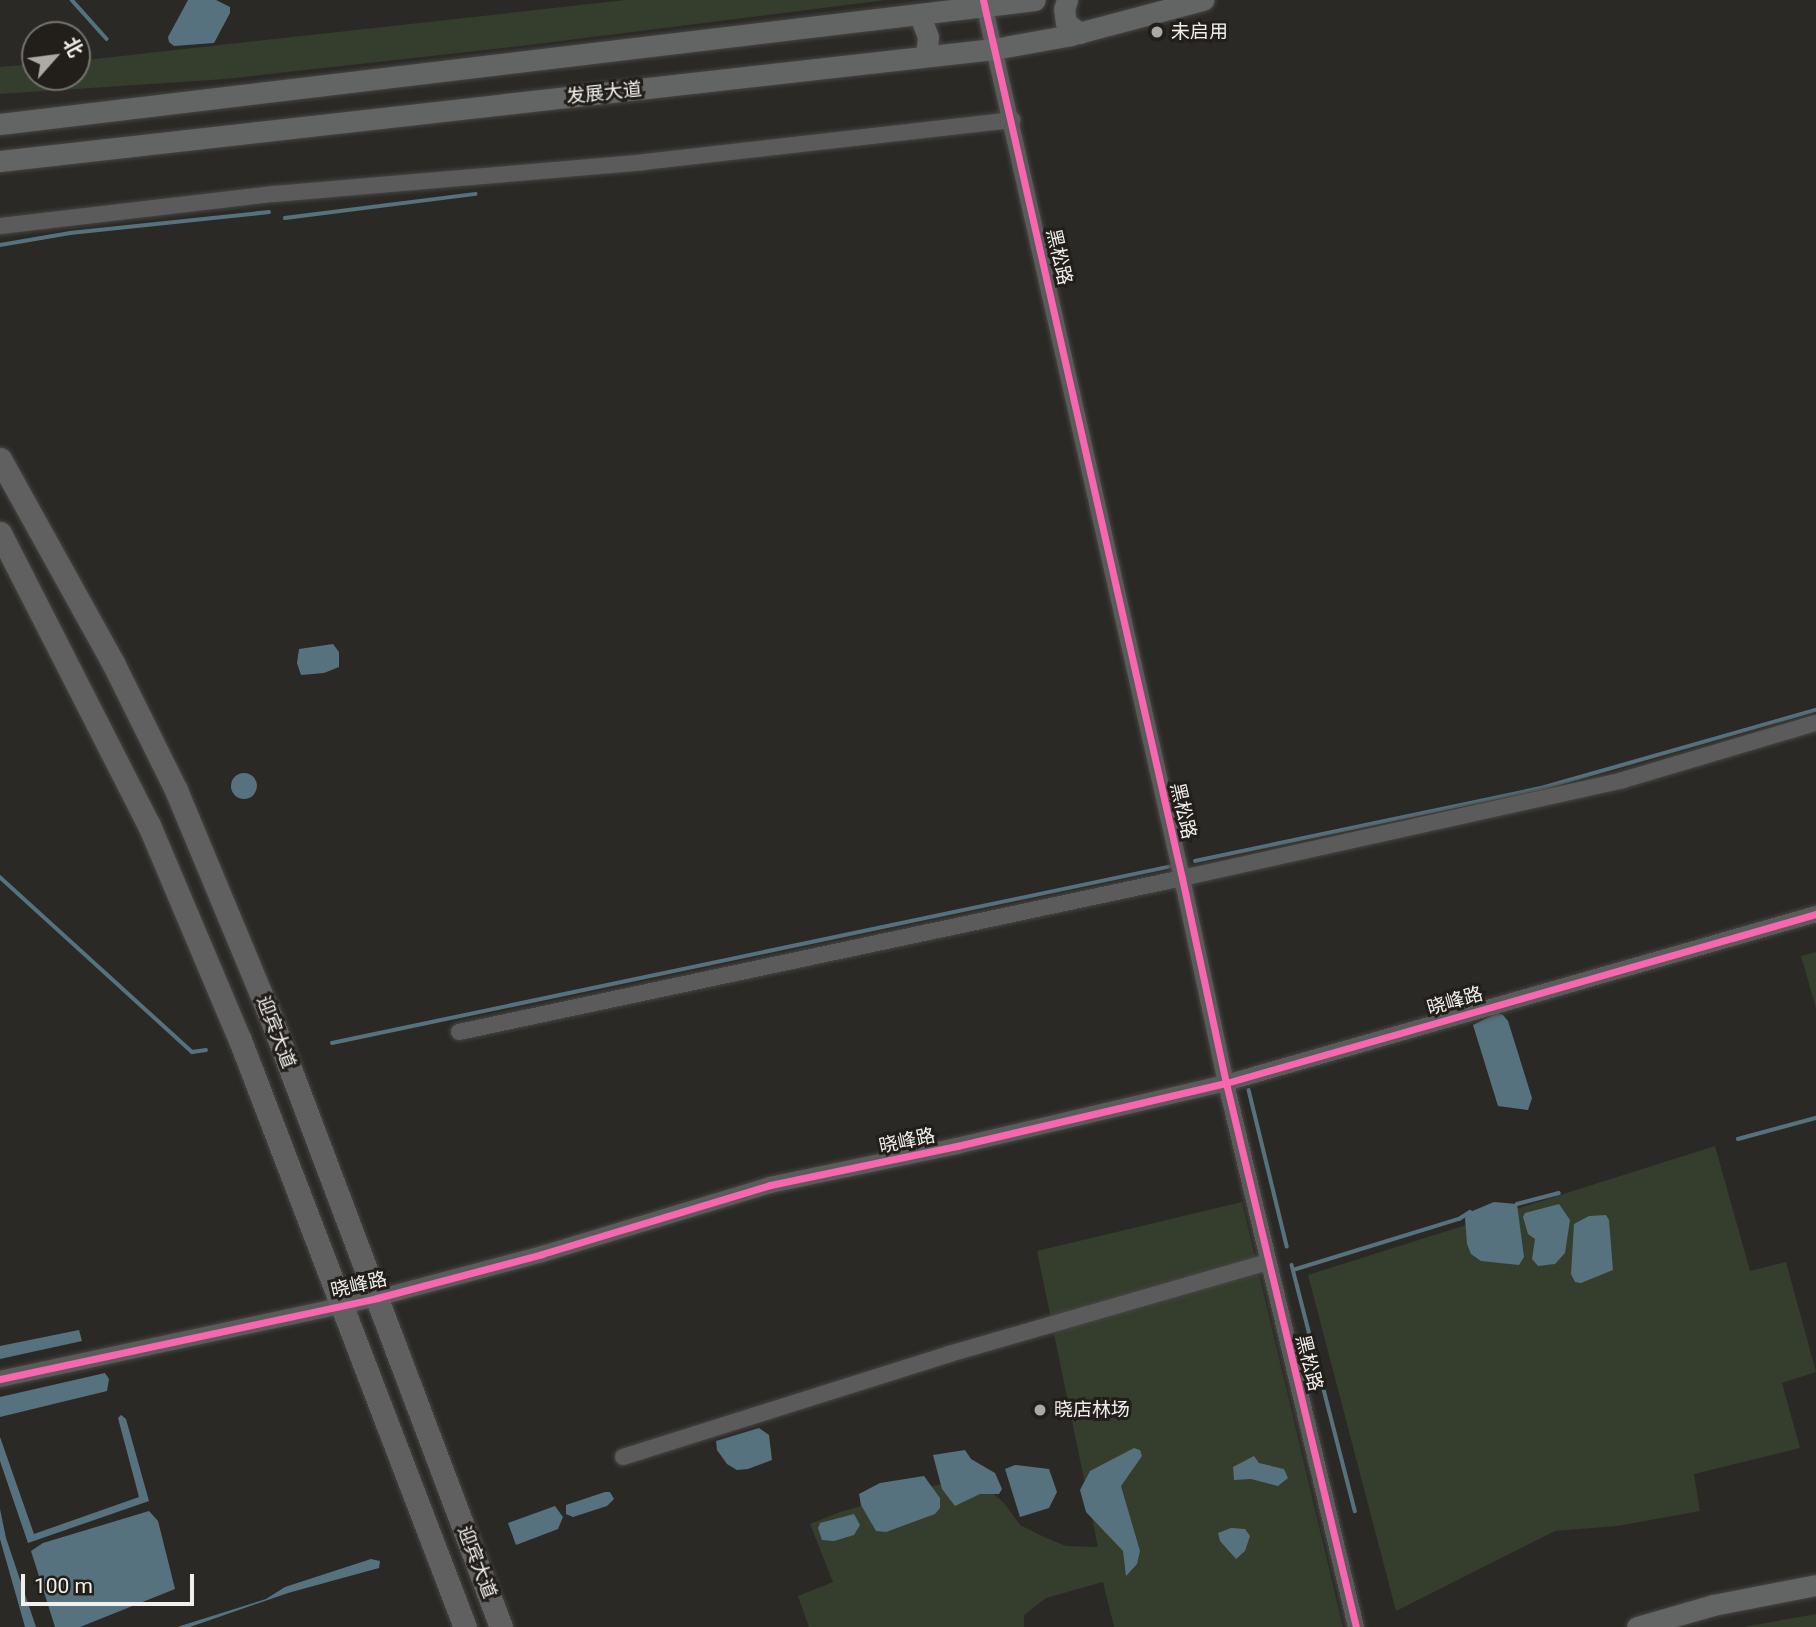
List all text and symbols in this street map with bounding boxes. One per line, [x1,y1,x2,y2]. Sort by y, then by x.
north arrow [21,21,91,91]
place label: 未启用 [1171,21,1228,43]
marker: 未启用 [1149,24,1165,40]
text: 北 [59,33,88,61]
street label: 发展大道 [565,78,643,108]
street label: 黑松路 [1041,227,1077,287]
street label: 黑松路 [1165,781,1201,841]
street label: 晓峰路 [1424,982,1486,1020]
street label: 迎宾大道 [252,992,300,1072]
street label: 晓峰路 [877,1124,937,1158]
street label: 晓峰路 [329,1267,389,1303]
street label: 黑松路 [1291,1333,1327,1393]
place label: 晓店林场 [1054,1399,1130,1421]
marker: 晓店林场 [1032,1402,1048,1418]
street label: 迎宾大道 [453,1522,501,1602]
scale bar [24,1560,198,1604]
text: 100 m [34,1574,93,1598]

